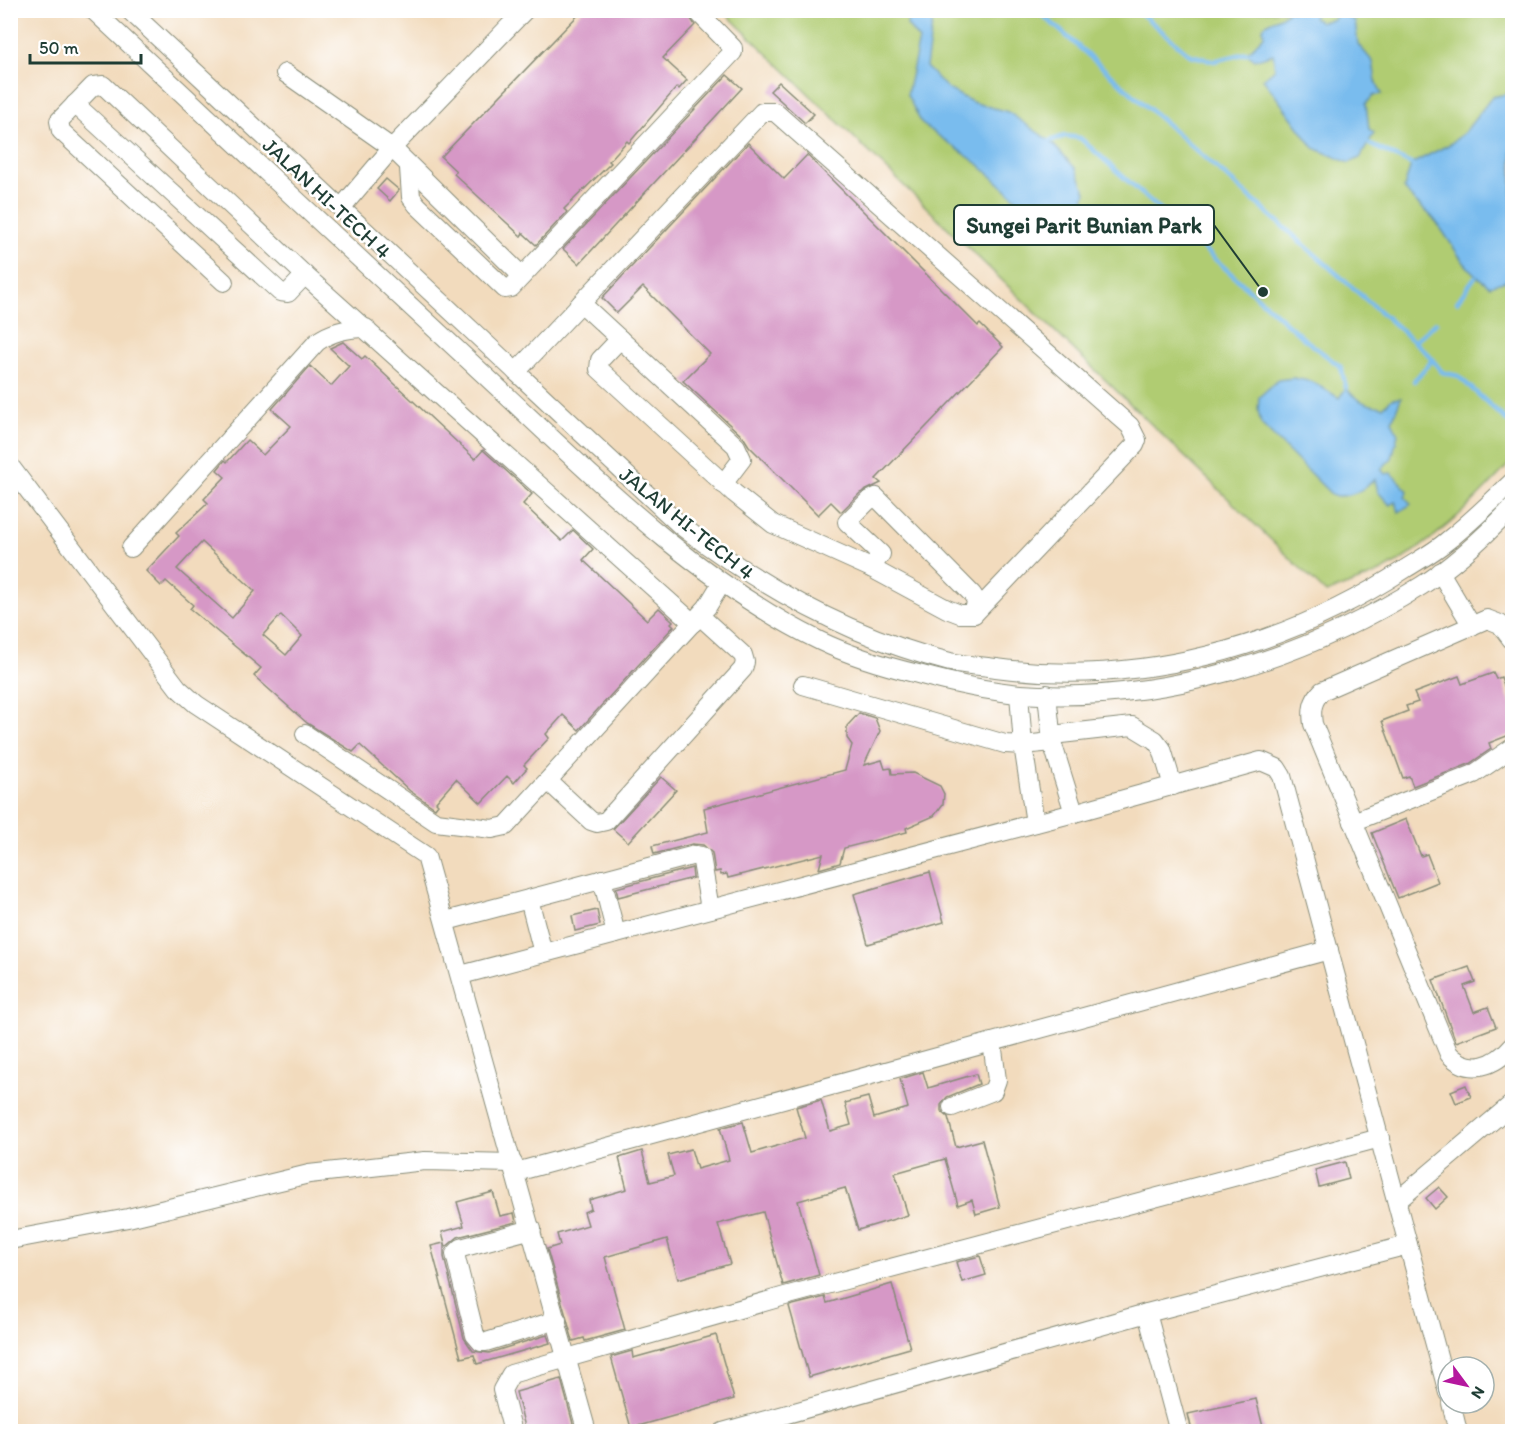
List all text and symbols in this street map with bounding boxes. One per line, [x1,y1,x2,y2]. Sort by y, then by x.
scale bar [30,27,141,65]
text: 50 m [39,37,79,59]
street label: JALAN HI-TECH 4 [258,132,396,264]
callout: Sungei Parit Bunian Park [954,205,1214,245]
text: Sungei Parit Bunian Park [966,212,1203,239]
street label: JALAN HI-TECH 4 [615,461,760,585]
north arrow [1436,1355,1496,1415]
text: N [1467,1383,1489,1403]

